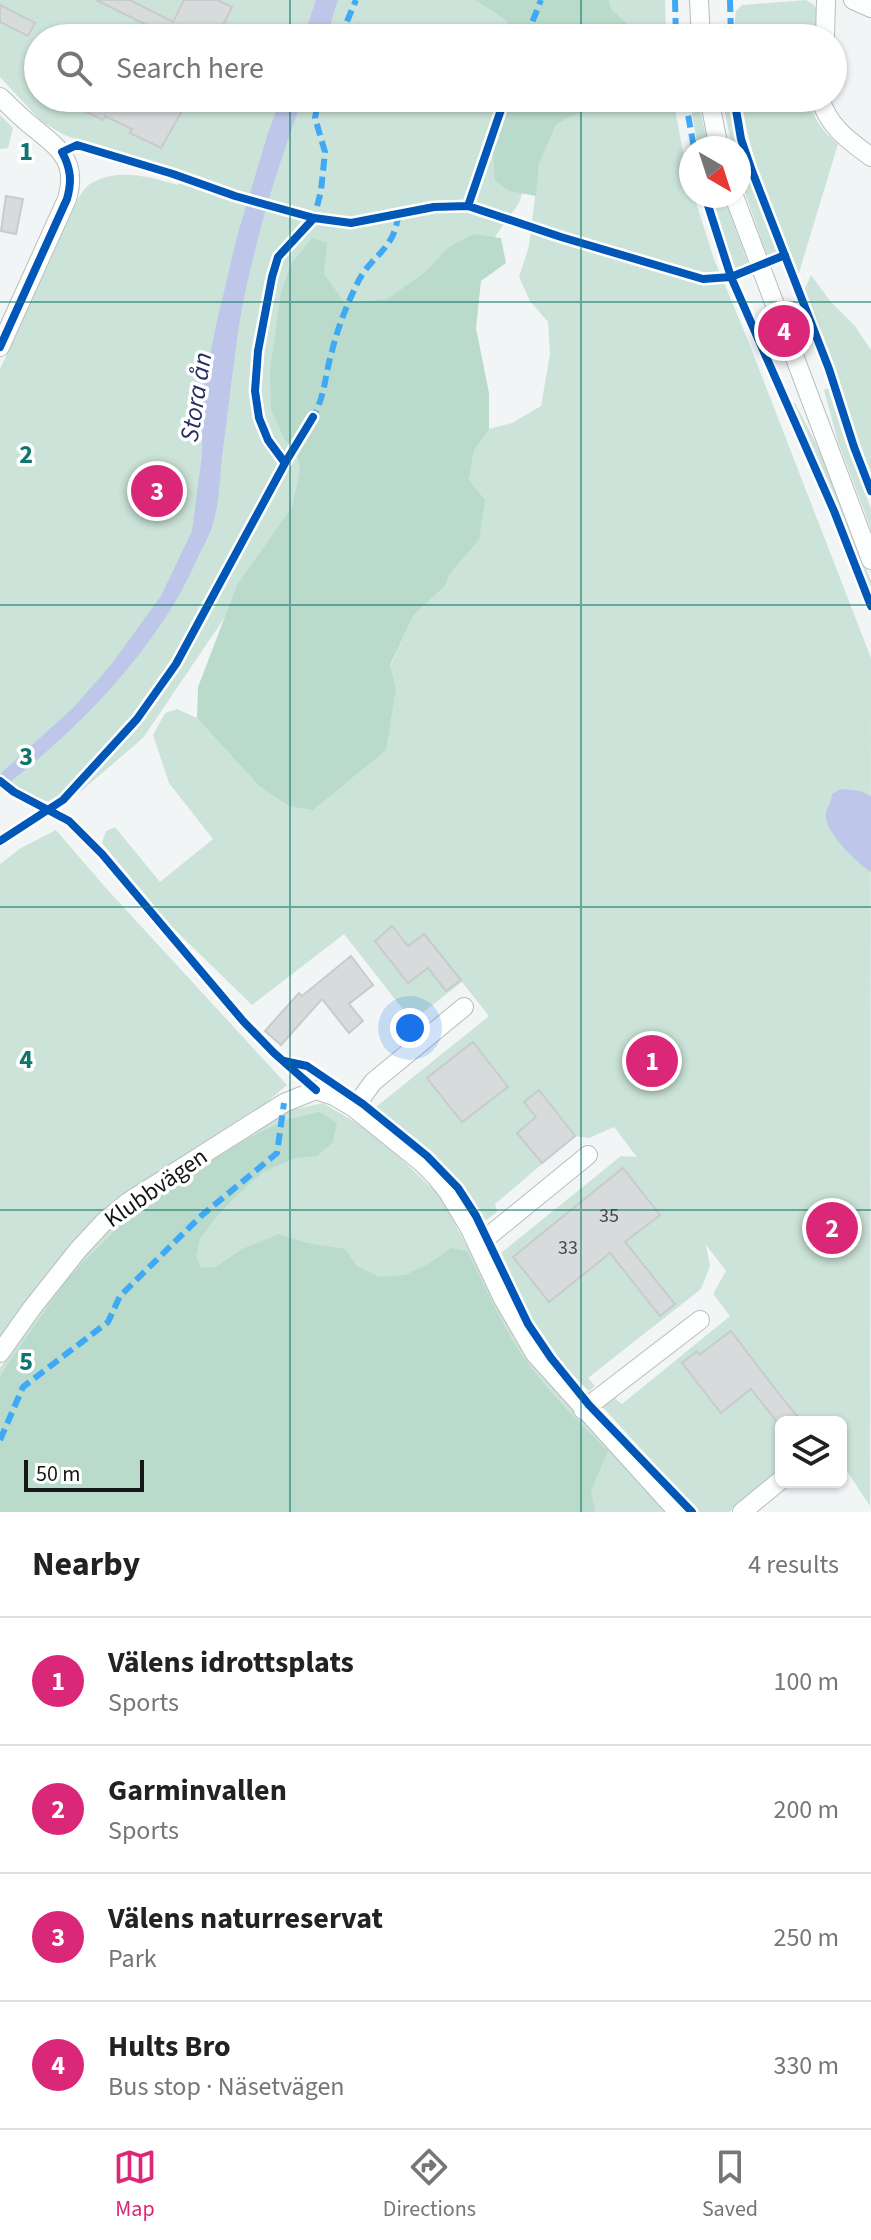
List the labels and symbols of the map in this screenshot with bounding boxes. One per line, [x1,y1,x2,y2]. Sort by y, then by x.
text: 1 [19,133,33,170]
north arrow [679,136,751,208]
pin: 4 [758,301,810,361]
water label: Stora ån [171,350,221,444]
text: 2 [19,436,33,473]
pin: 3 [131,461,183,521]
text: 3 [19,738,33,775]
your location [390,1008,430,1048]
pin: 1 [626,1031,678,1091]
text: 4 [19,1041,33,1078]
street label: Klubbvägen [97,1139,215,1237]
pin: 2 [806,1198,858,1258]
house number: 35 [599,1202,619,1230]
house number: 33 [558,1234,578,1262]
text: 5 [19,1343,33,1380]
scale bar [24,1456,144,1492]

